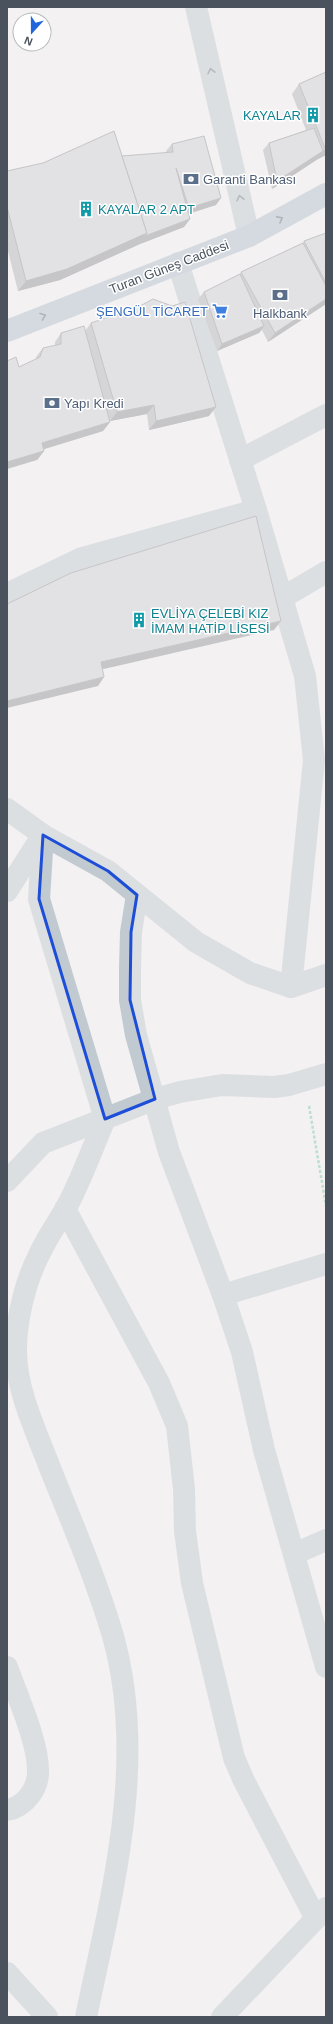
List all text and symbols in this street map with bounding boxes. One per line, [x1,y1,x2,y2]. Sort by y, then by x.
north arrow [12,12,52,52]
text: N [23,34,34,48]
one-way arrow [207,68,215,74]
building icon: KAYALAR [304,106,322,124]
place label: KAYALAR [243,108,301,123]
bank icon: Garanti Bankası [182,170,200,188]
place label: Garanti Bankası [203,172,296,187]
one-way arrow [237,194,245,201]
building icon: KAYALAR 2 APT [77,200,95,218]
place label: KAYALAR 2 APT [98,202,195,217]
one-way arrow [276,216,283,224]
street label: Turan Güneş Caddesi [107,237,231,297]
bank icon: Halkbank [271,286,289,304]
supermarket icon: ŞENGÜL TİCARET [211,302,229,320]
place label: ŞENGÜL TİCARET [96,304,208,319]
place label: Halkbank [253,306,308,321]
one-way arrow [40,313,47,321]
bank icon: Yapı Kredi [43,394,61,412]
place label: Yapı Kredi [64,396,124,411]
place label: EVLİYA ÇELEBİ KIZ İMAM HATİP LİSESİ [151,606,270,636]
building icon: EVLİYA ÇELEBİ KIZ İMAM HATİP LİSESİ [130,611,148,629]

